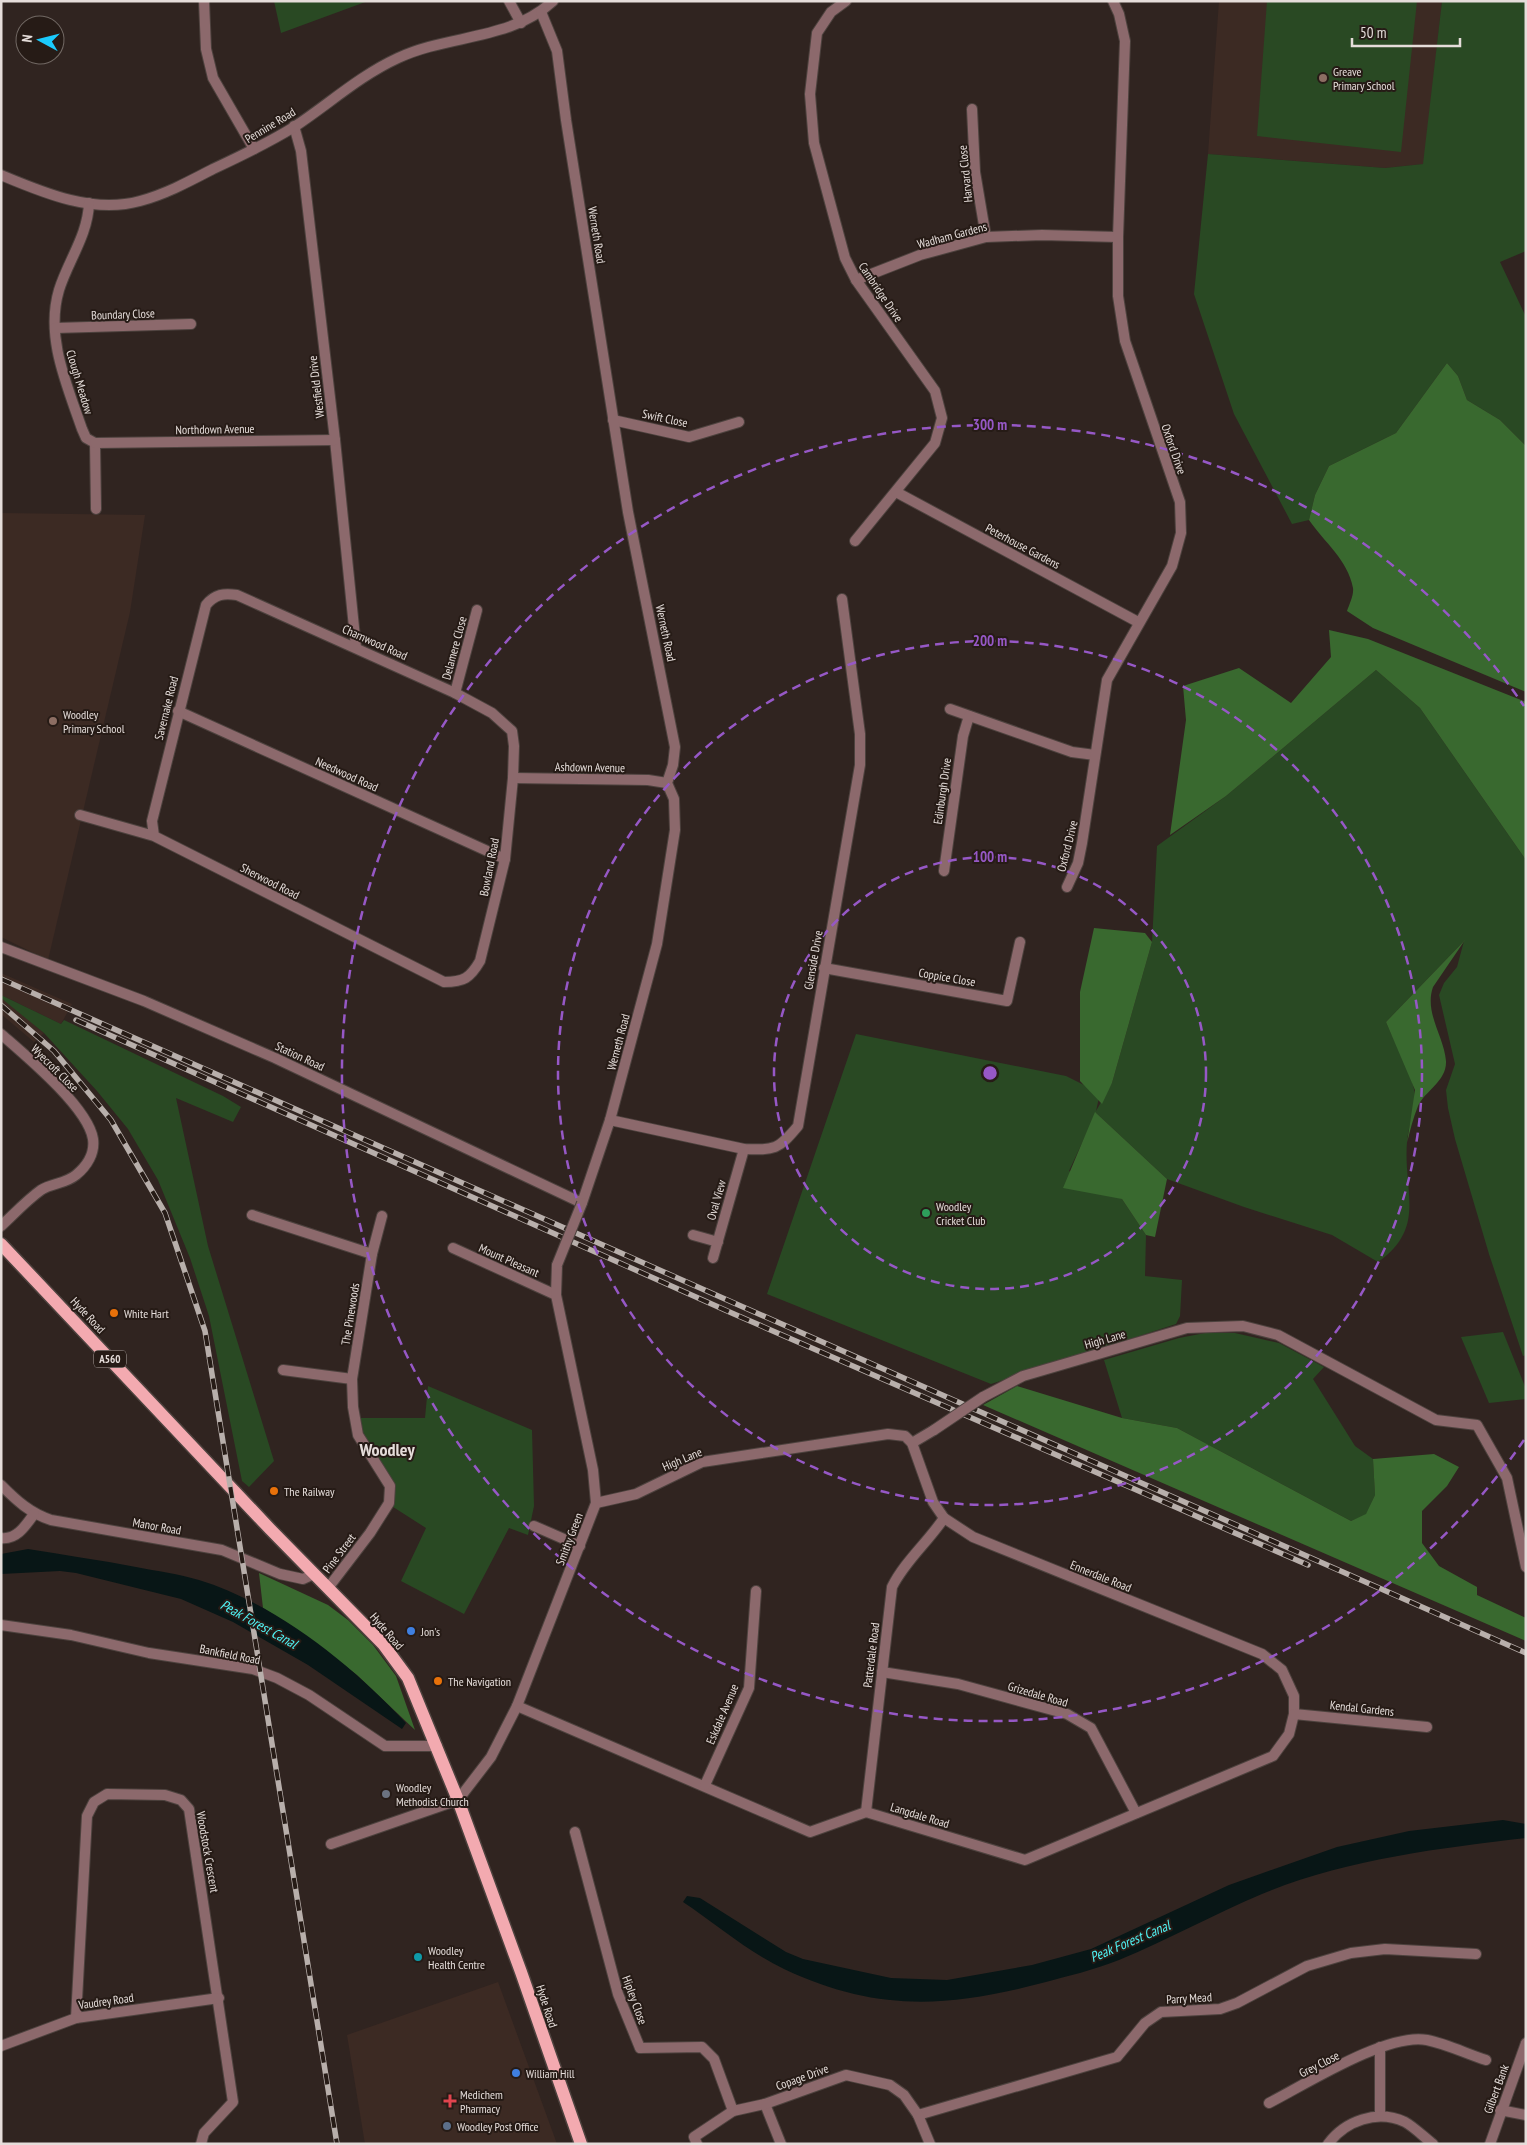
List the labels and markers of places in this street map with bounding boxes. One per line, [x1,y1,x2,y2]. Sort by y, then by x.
place label: Greave Primary School [1333,64,1395,93]
marker: Greave Primary School [1317,72,1329,84]
place label: Woodley Primary School [63,707,125,736]
marker: Woodley Primary School [47,715,59,727]
centre of rings [981,1064,999,1082]
place label: Woodley Cricket Club [936,1199,986,1228]
marker: Woodley Cricket Club [920,1207,932,1219]
place label: White Hart [124,1306,169,1321]
marker: White Hart [108,1307,120,1319]
place label: The Railway [284,1484,335,1499]
marker: The Railway [268,1485,280,1497]
place label: Jon's [420,1624,440,1639]
marker: Jon's [405,1625,417,1637]
place label: The Navigation [448,1674,511,1689]
marker: The Navigation [432,1675,444,1687]
place label: Woodley Methodist Church [396,1780,469,1809]
marker: Woodley Methodist Church [380,1788,392,1800]
place label: Woodley Health Centre [428,1943,485,1972]
marker: Woodley Health Centre [412,1951,424,1963]
place label: William Hill [526,2066,575,2081]
marker: William Hill [510,2067,522,2079]
place label: Medichem Pharmacy [460,2087,503,2116]
marker: Medichem Pharmacy [444,2095,456,2107]
place label: Woodley Post Office [457,2119,539,2134]
marker: Woodley Post Office [441,2120,453,2132]

